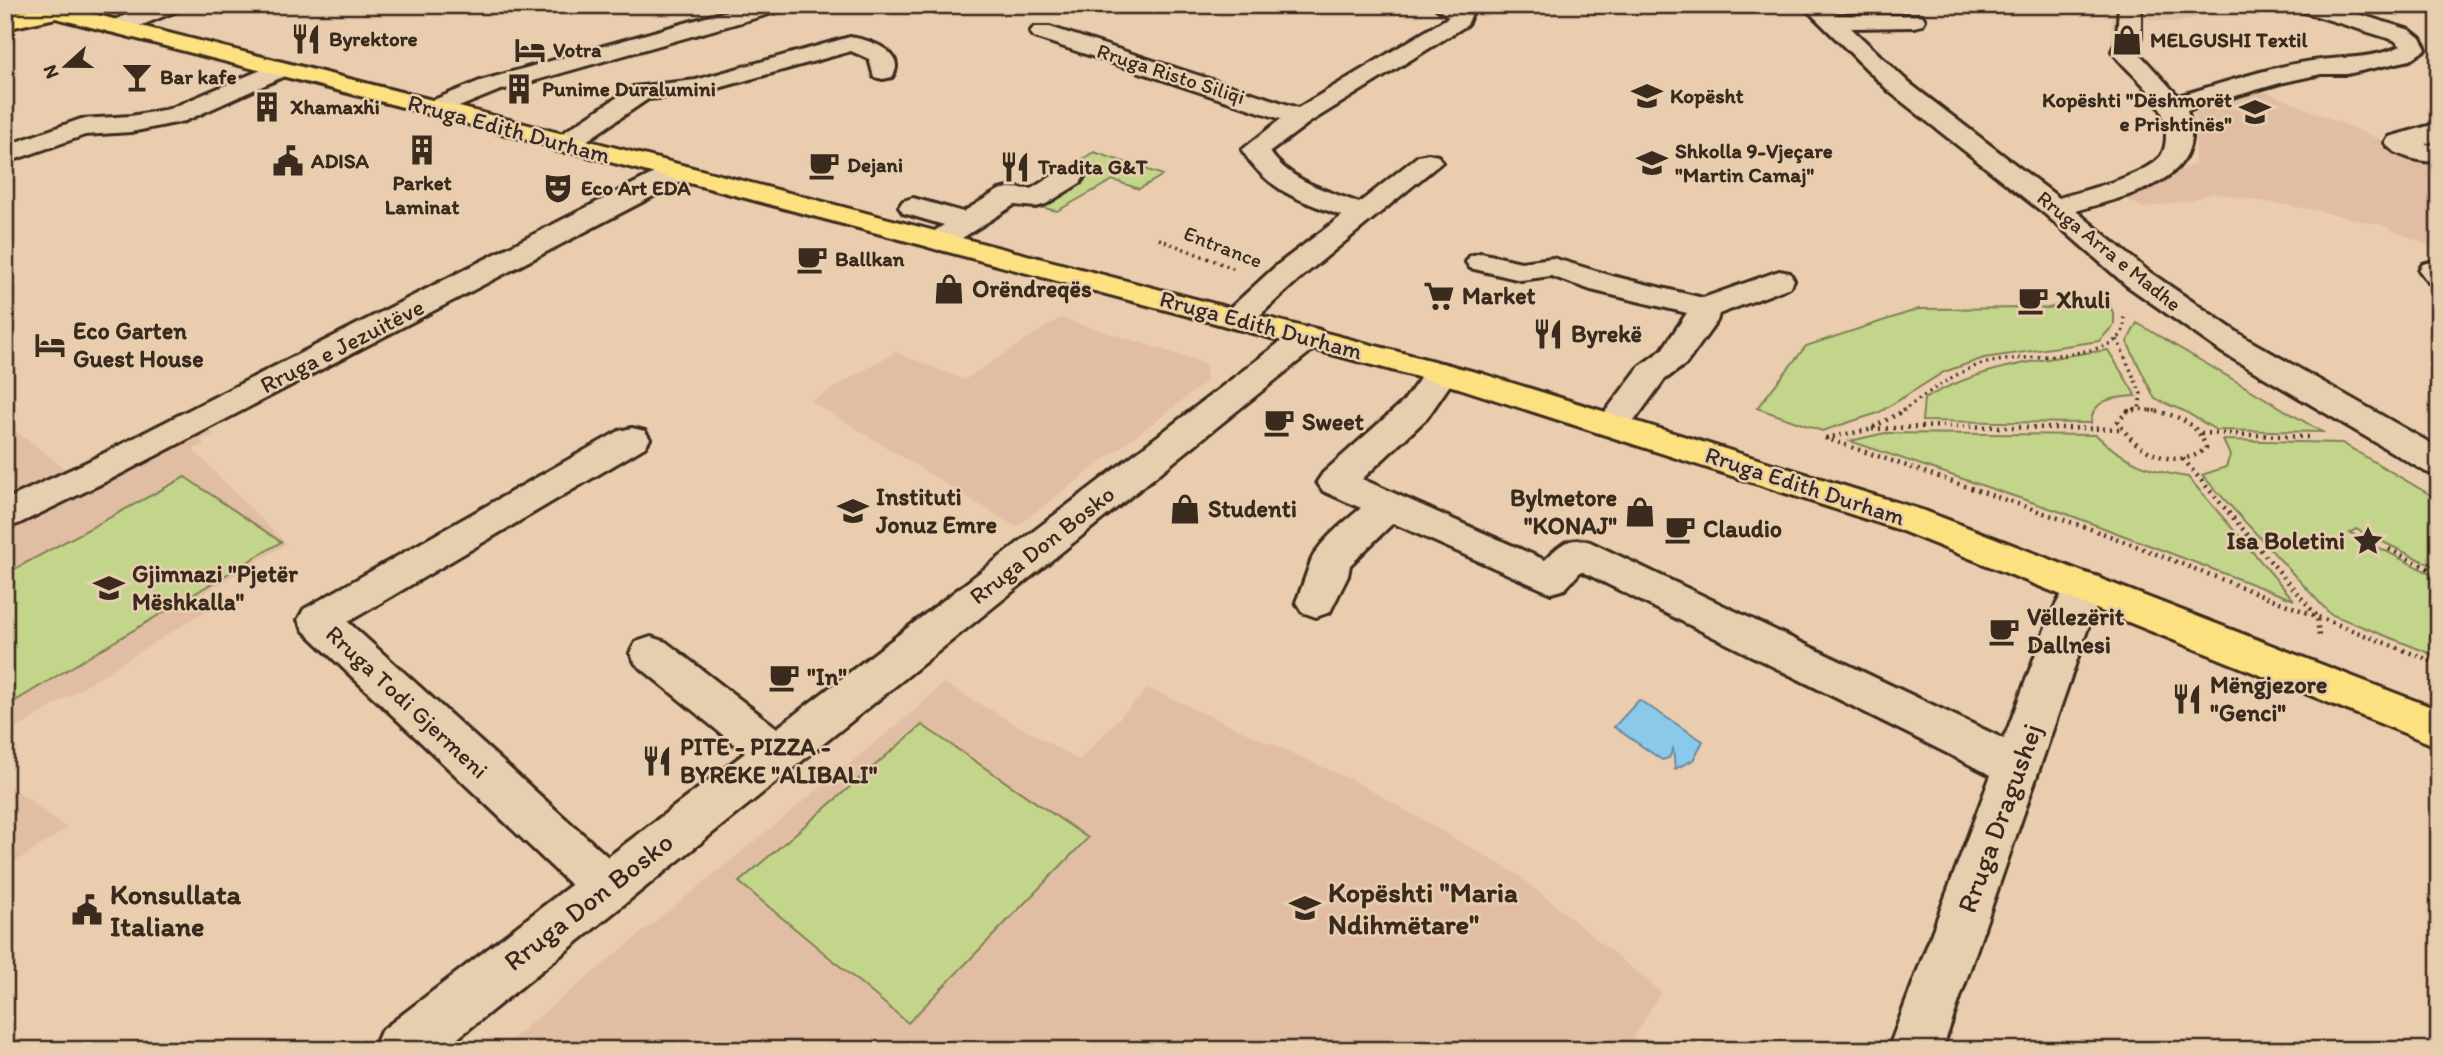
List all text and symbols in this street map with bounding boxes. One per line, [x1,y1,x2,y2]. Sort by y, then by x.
restaurant icon: Byrektore [289,22,323,56]
shop icon: MELGUSHI Textil [2110,23,2144,57]
place label: Byrektore [329,26,418,52]
place label: MELGUSHI Textil [2150,27,2308,52]
north arrow [32,32,102,102]
hotel icon: Votra [513,33,547,67]
place label: Votra [553,37,602,62]
street label: Rruga Risto Siliqi [1094,38,1248,109]
bar icon: Bar kafe [120,60,154,94]
text: N [38,62,64,82]
place label: Bar kafe [160,64,237,89]
building icon: Punime Duralumini [502,72,536,106]
place label: Punime Duralumini [542,76,716,101]
school or university icon: Kopësht [1630,79,1664,113]
place label: Kopësht [1670,83,1744,109]
place label: Kopështi "Dëshmorët e Prishtinës" [2042,87,2232,136]
street label: Rruga Edith Durham [405,88,614,170]
building icon: Xhamaxhi [250,90,284,124]
place label: Xhamaxhi [290,94,380,119]
school or university icon: Kopështi "Dëshmorët e Prishtinës" [2238,95,2272,129]
building icon: Parket Laminat [405,133,439,167]
place label: Shkolla 9-Vjeçare "Martin Camaj" [1675,138,1833,188]
public building icon: ADISA [271,144,305,178]
school or university icon: Shkolla 9-Vjeçare "Martin Camaj" [1635,146,1669,180]
place label: ADISA [310,148,370,173]
cafe icon: Dejani [807,148,841,182]
restaurant icon: Tradita G&T [998,150,1032,184]
place label: Dejani [847,152,903,178]
place label: Tradita G&T [1037,154,1148,179]
place label: Parket Laminat [385,170,459,219]
theatre icon: Eco Art EDA [541,171,575,205]
place label: Eco Art EDA [581,175,691,200]
street label: Rruga Arra e Madhe [2032,185,2186,316]
street label: Entrance [1180,220,1266,273]
cafe icon: Ballkan [795,242,829,276]
place label: Ballkan [835,246,905,271]
shop icon: Orëndreqës [932,272,966,306]
place label: Orëndreqës [972,274,1092,304]
supermarket icon: Market [1422,279,1456,313]
place label: Market [1462,281,1536,310]
cafe icon: Xhuli [2016,283,2050,317]
street label: Rruga Edith Durham [1157,284,1366,366]
place label: Xhuli [2056,285,2110,314]
street label: Rruga e Jezuitëve [255,292,429,399]
place label: Eco Garten Guest House [73,316,204,373]
restaurant icon: Byrekë [1531,317,1565,351]
place label: Byrekë [1571,319,1642,349]
hotel icon: Eco Garten Guest House [33,328,67,362]
cafe icon: Sweet [1262,405,1296,439]
place label: Sweet [1302,407,1364,436]
street label: Rruga Edith Durham [1702,440,1909,532]
street label: Rruga Don Bosko [963,479,1120,610]
place label: Instituti Jonuz Emre [875,482,997,539]
place label: Bylmetore "KONAJ" [1510,483,1617,540]
shop icon: Studenti [1168,492,1202,526]
school or university icon: Instituti Jonuz Emre [836,494,870,528]
place label: Studenti [1208,494,1297,523]
shop icon: Bylmetore "KONAJ" [1623,495,1657,529]
cafe icon: Claudio [1663,512,1697,546]
place label: Claudio [1703,514,1782,543]
place icon: Isa Boletini [2351,524,2385,558]
place label: Isa Boletini [2227,526,2345,555]
place label: Gjimnazi "Pjetër Mëshkalla" [132,559,298,616]
school or university icon: Gjimnazi "Pjetër Mëshkalla" [92,571,126,605]
place label: Vëllezërit Dallnesi [2027,602,2124,659]
cafe icon: Vëllezërit Dallnesi [1987,614,2021,648]
street label: Rruga Todi Gjermeni [320,619,495,784]
cafe icon: "In" [767,660,801,694]
place label: "In" [807,662,847,691]
place label: Mëngjezore "Genci" [2210,670,2327,727]
restaurant icon: Mëngjezore "Genci" [2170,682,2204,716]
street label: Rruga Dragushej [1949,719,2049,917]
place label: PITE - PIZZA - BYREKE "ALIBALI" [680,732,878,789]
restaurant icon: PITE - PIZZA - BYREKE "ALIBALI" [640,744,674,778]
street label: Rruga Don Bosko [497,824,679,978]
place label: Kopështi "Maria Ndihmëtare" [1328,875,1518,941]
place label: Konsullata Italiane [110,877,241,943]
school or university icon: Kopështi "Maria Ndihmëtare" [1288,891,1322,925]
public building icon: Konsullata Italiane [70,893,104,927]

